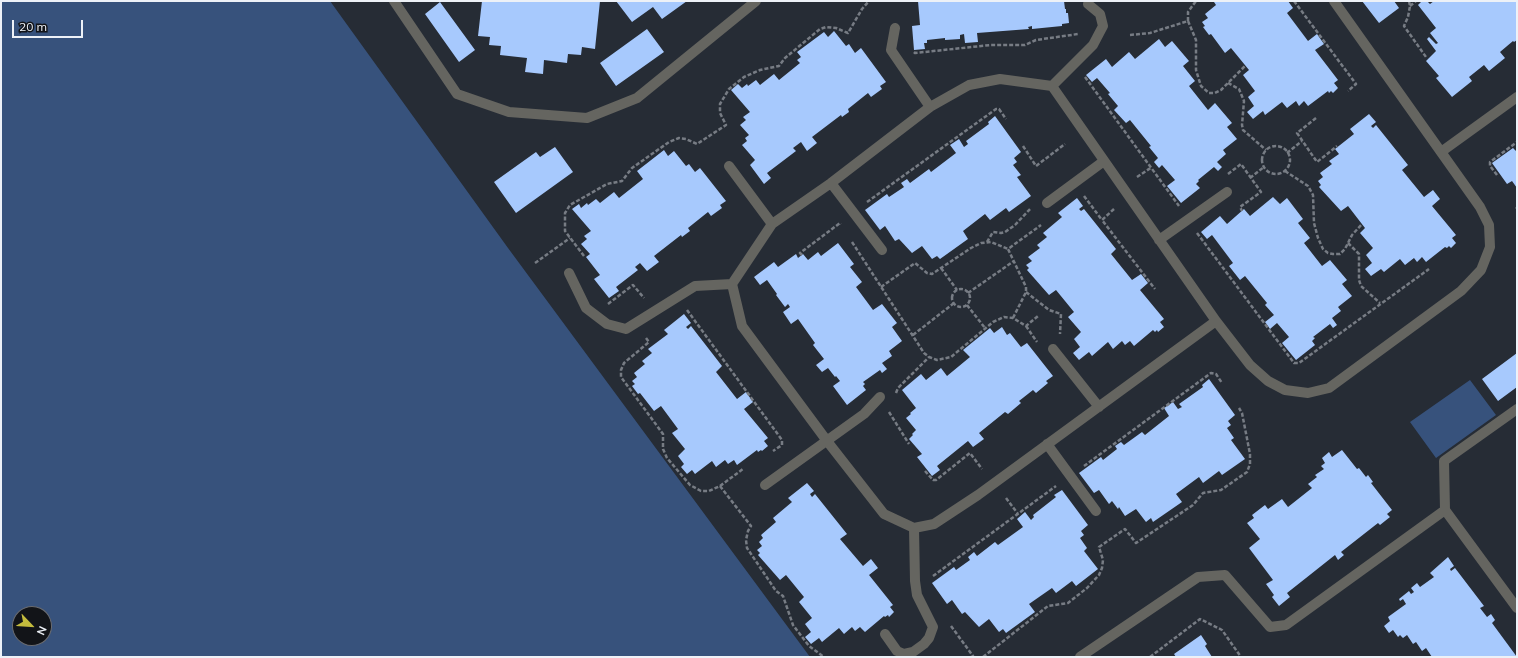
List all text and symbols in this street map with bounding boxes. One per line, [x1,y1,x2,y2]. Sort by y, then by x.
scale bar [14,12,85,38]
text: 20 m [19,19,47,34]
north arrow [12,606,52,646]
text: N [34,624,50,637]

